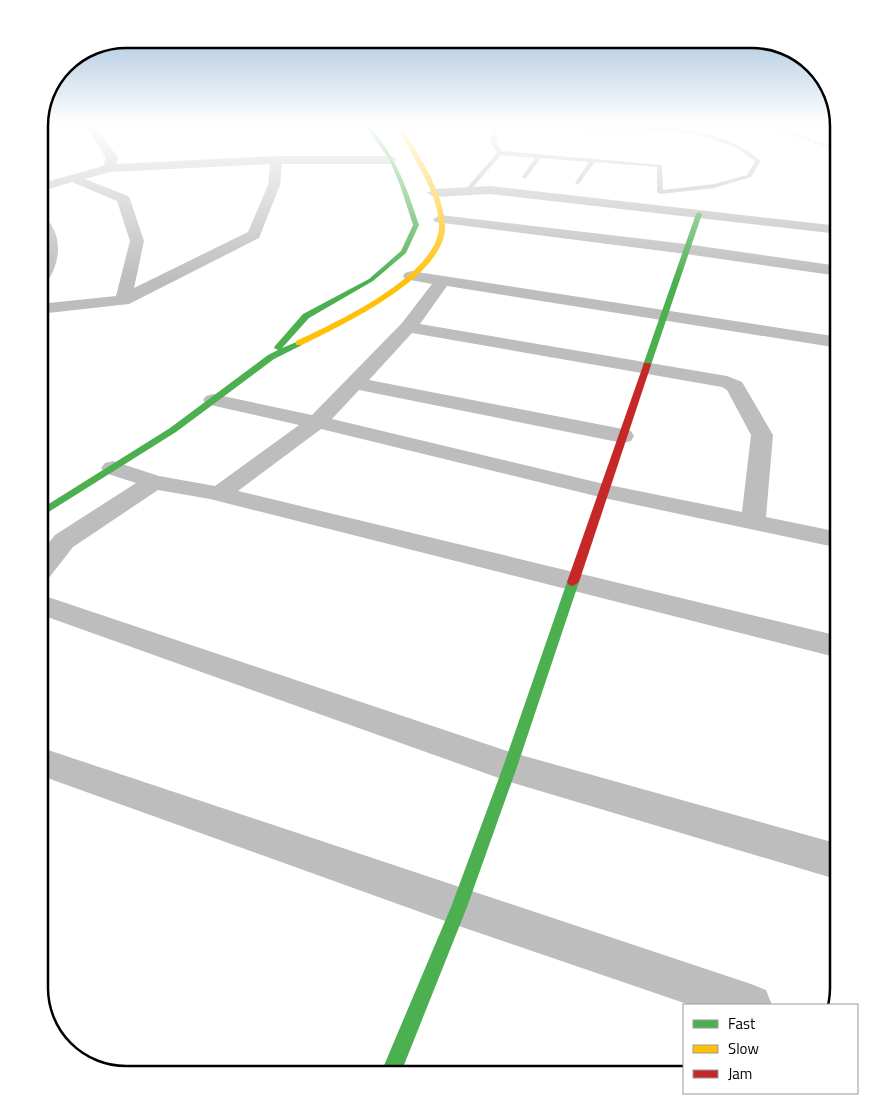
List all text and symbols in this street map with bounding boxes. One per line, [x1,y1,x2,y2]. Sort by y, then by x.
legend [683,1004,858,1094]
text: Fast [728,1012,756,1035]
text: Slow [728,1037,759,1060]
text: Jam [728,1062,752,1085]

